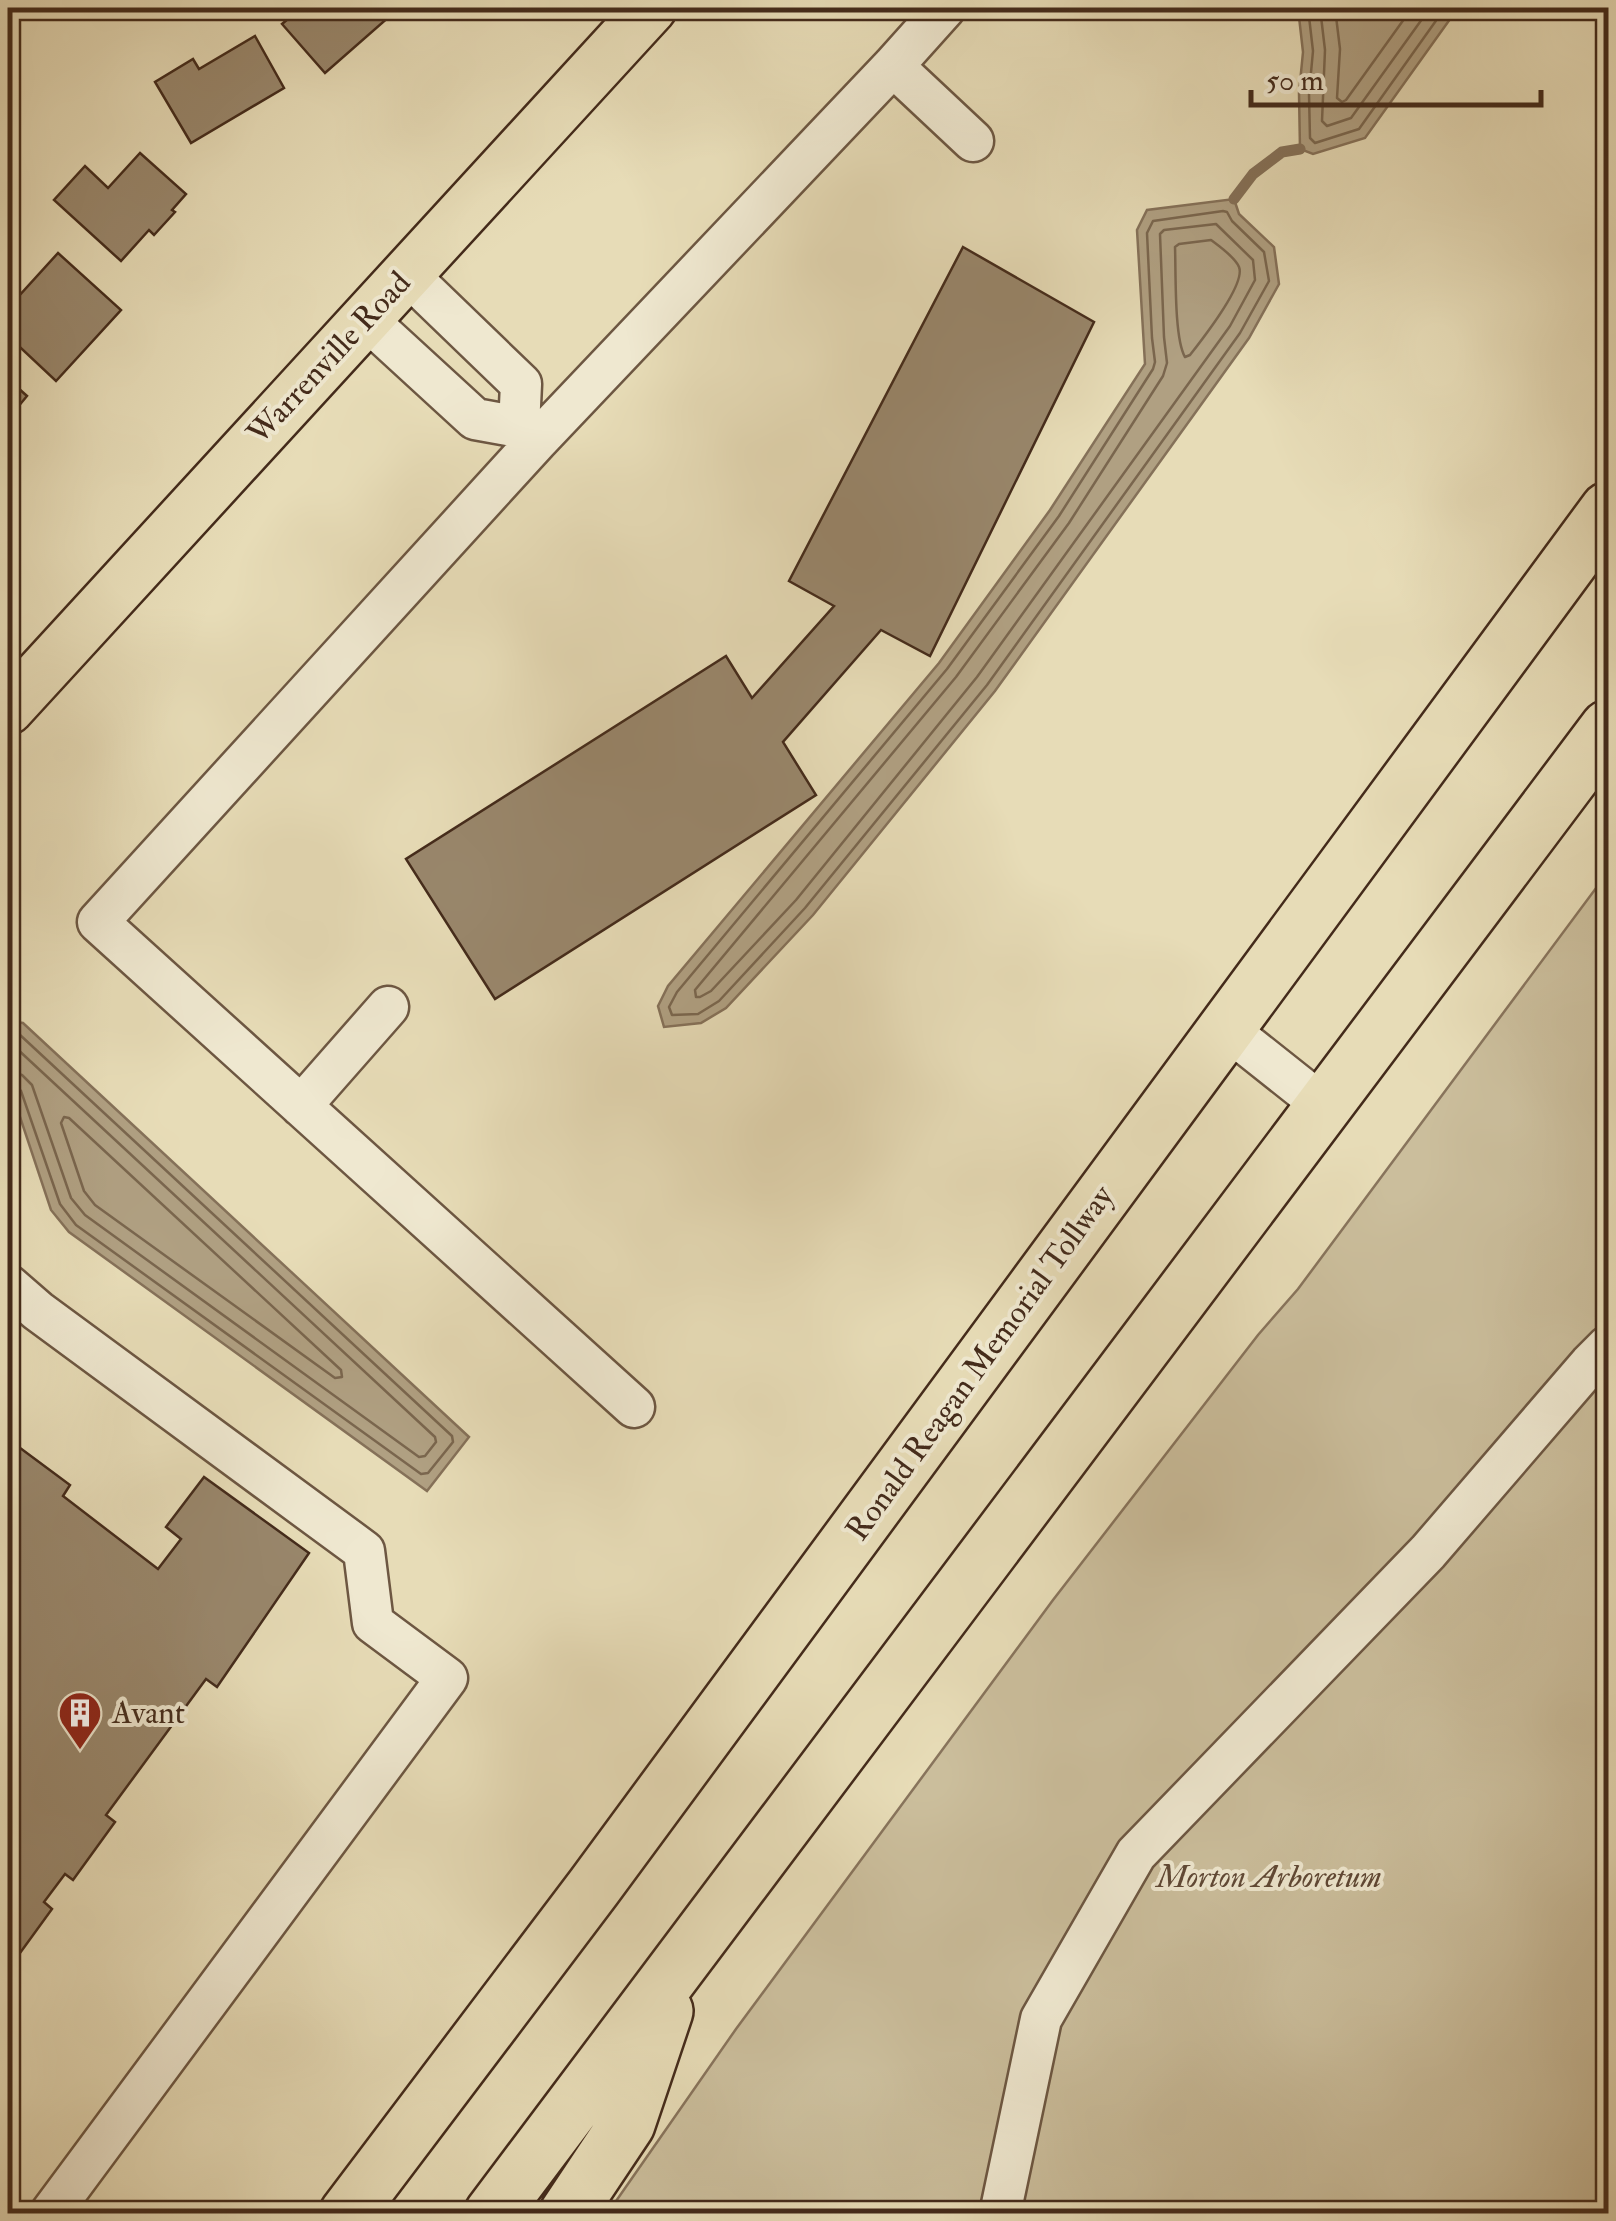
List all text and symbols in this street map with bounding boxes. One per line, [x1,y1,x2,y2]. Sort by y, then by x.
scale bar [1251,45,1541,107]
text: 50 m [1266,62,1324,99]
street label: Warrenville Road [238,263,419,453]
street label: Ronald Reagan Memorial Tollway [838,1177,1123,1549]
building icon: Avant [57,1690,103,1751]
place label: Avant [111,1693,185,1733]
park label: Morton Arboretum [1154,1857,1382,1897]

